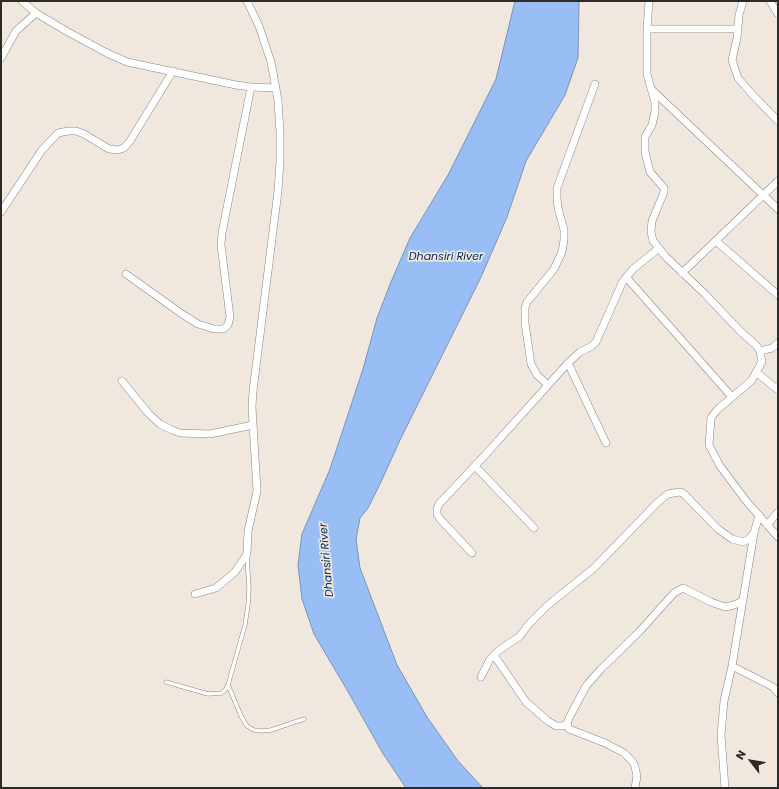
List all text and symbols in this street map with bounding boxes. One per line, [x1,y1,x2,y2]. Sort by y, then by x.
water label: Dhansiri River [409,250,483,264]
water label: Dhansiri River [317,522,337,598]
north arrow [731,741,771,781]
text: N [732,747,750,762]

